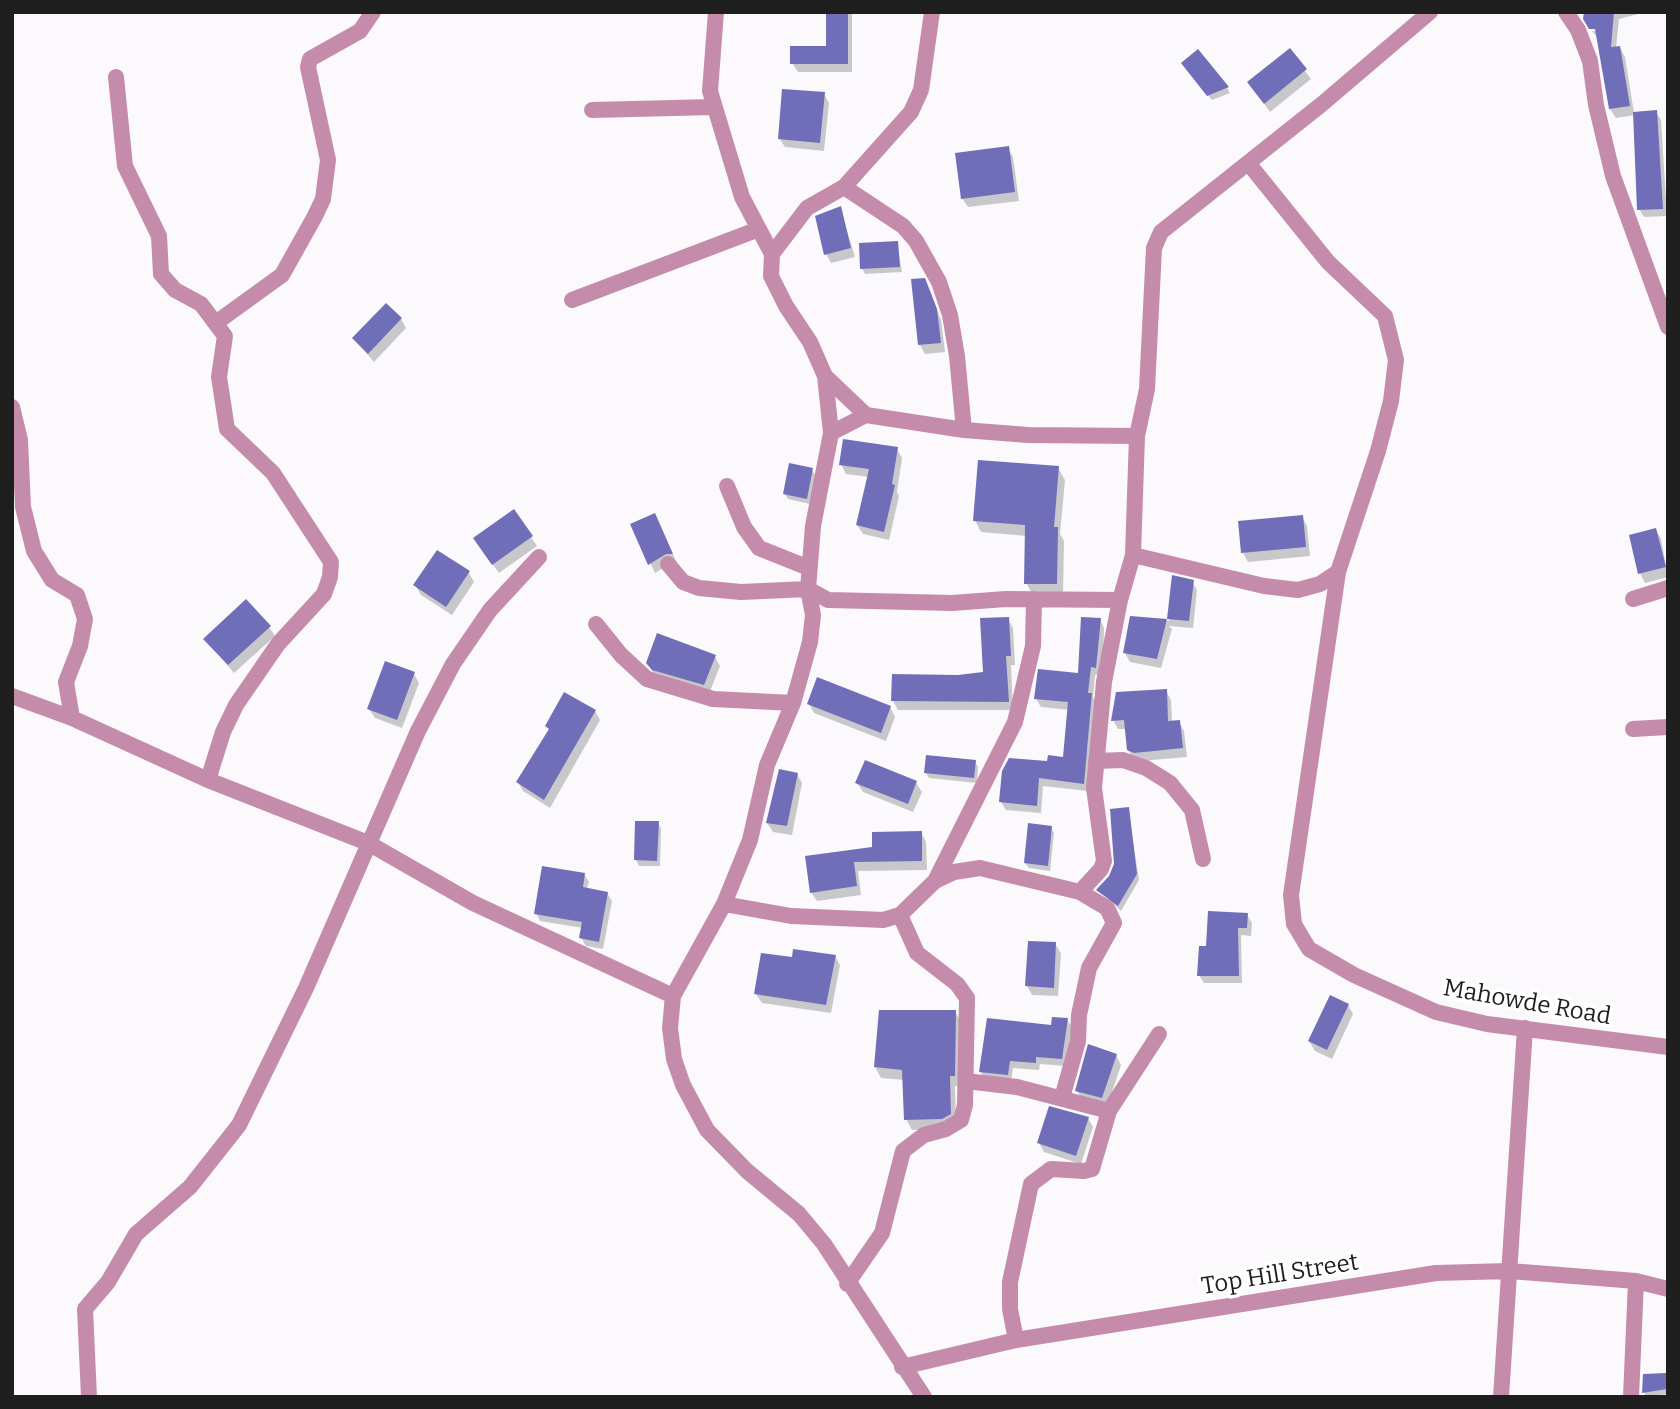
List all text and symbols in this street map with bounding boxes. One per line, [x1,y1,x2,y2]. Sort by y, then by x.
street label: Mahowde Road [1441,974,1613,1032]
street label: Top Hill Street [1200,1248,1360,1302]

